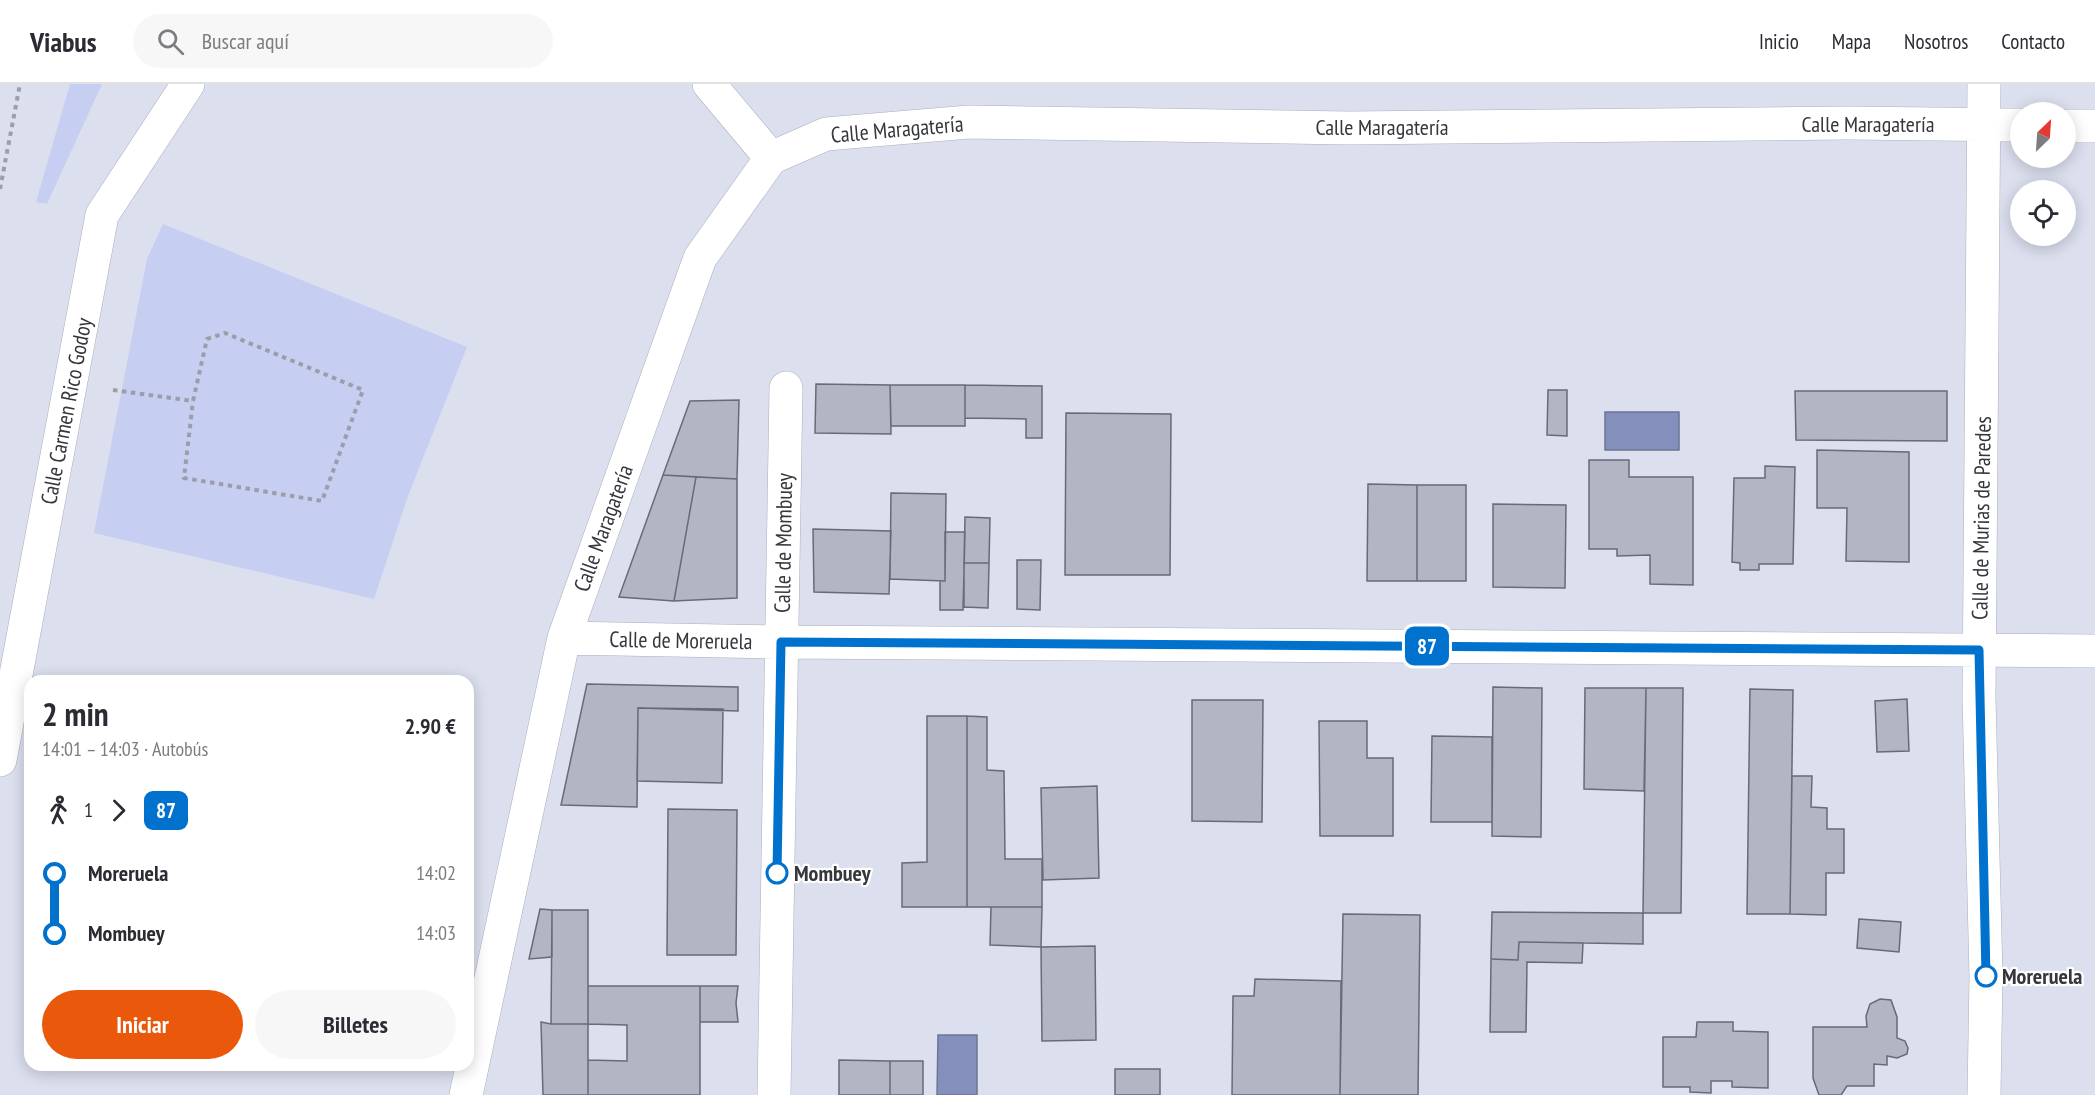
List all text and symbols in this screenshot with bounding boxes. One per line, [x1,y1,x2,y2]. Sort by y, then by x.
search box [133,14,553,68]
text: Viabus [30,23,97,60]
icon: search [154,25,187,58]
text: Buscar aquí [202,27,289,55]
text: Inicio [1759,28,1799,55]
text: Mapa [1832,28,1871,55]
text: Nosotros [1904,28,1968,55]
text: Contacto [2001,28,2065,55]
north arrow [2010,102,2076,168]
map controls [2010,102,2076,246]
street label: Calle Maragatería [829,109,965,149]
street label: Calle Maragatería [1801,110,1935,138]
street label: Calle Maragatería [1315,113,1449,141]
button: locate [2010,180,2076,246]
street label: Calle Carmen Rico Godoy [34,315,98,507]
street label: Calle de Murias de Paredes [1965,416,1997,620]
street label: Calle Maragatería [567,461,639,595]
street label: Calle de Mombuey [768,472,798,613]
street label: Calle de Moreruela [609,625,753,655]
line badge: 87 [1400,626,1454,666]
text: 87 [1417,633,1437,660]
text: 2 min [42,692,109,735]
text: 2.90 € [405,712,456,740]
text: 14:01 – 14:03 · Autobús [42,736,208,762]
icon: walk [42,794,75,827]
icon: forward [102,794,135,827]
text: 1 [84,797,93,823]
text: 87 [156,797,176,824]
text: Moreruela [88,859,168,887]
place label: Mombuey [794,859,872,887]
text: 14:02 [416,860,456,886]
marker: Mombuey [766,862,788,884]
text: Mombuey [88,919,165,947]
text: 14:03 [416,920,456,946]
place label: Moreruela [2002,962,2082,990]
marker: Moreruela [1975,965,1997,987]
button: Iniciar [42,990,243,1059]
button: Billetes [255,990,456,1059]

